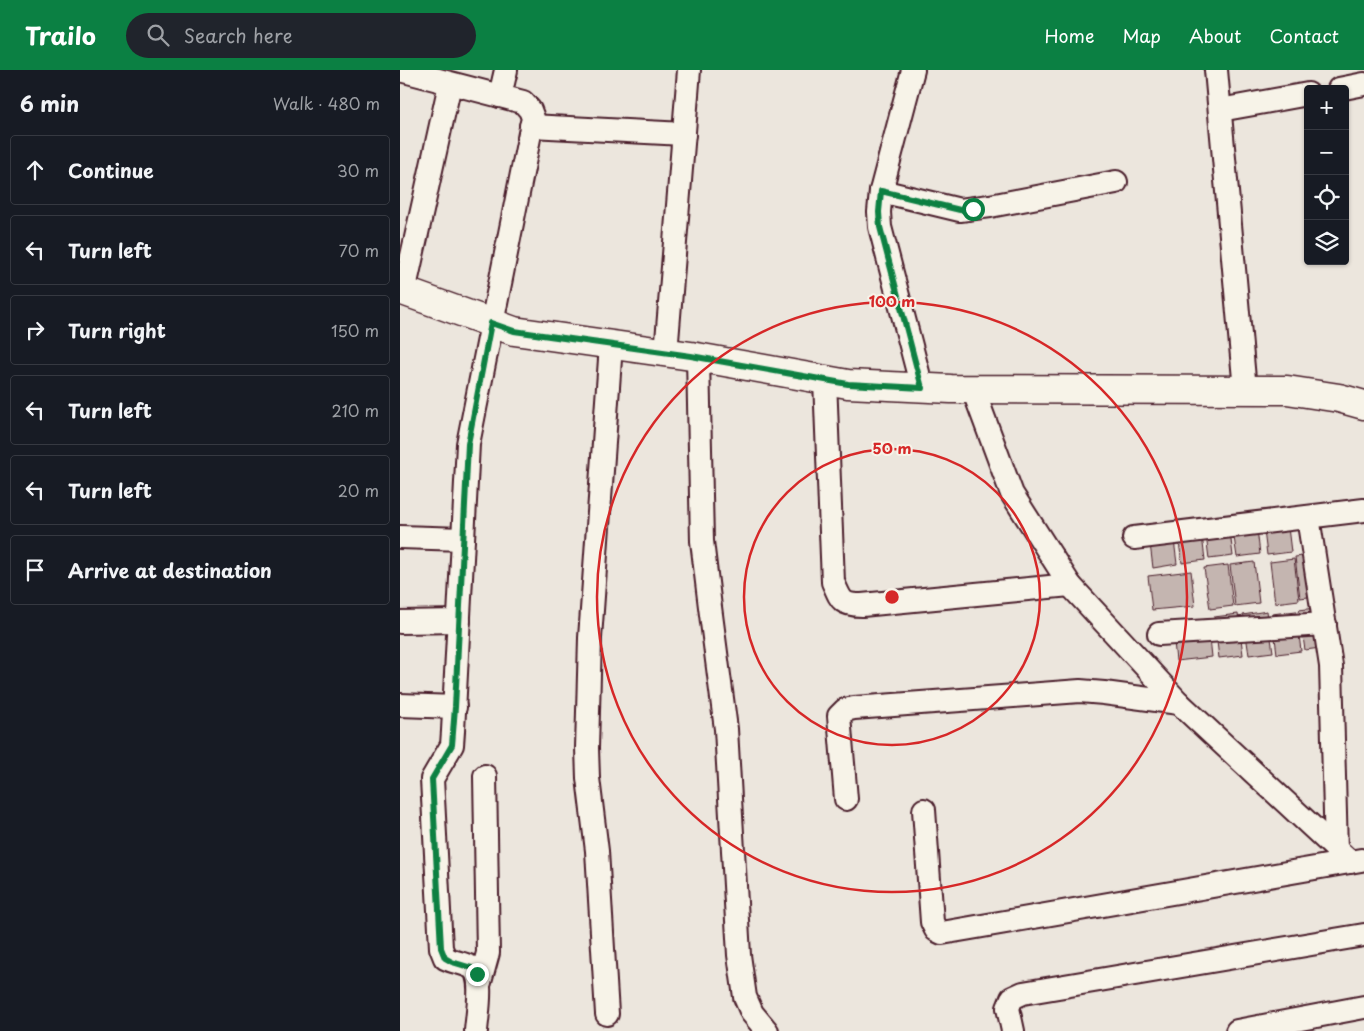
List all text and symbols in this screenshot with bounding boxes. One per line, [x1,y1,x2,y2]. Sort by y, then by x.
search box [126,13,476,58]
text: Trailo [25,17,96,53]
icon: search [144,21,172,49]
text: Search here [184,21,292,49]
text: Home [1044,22,1094,49]
text: Map [1122,22,1161,49]
text: About [1189,22,1241,49]
text: Contact [1269,22,1339,49]
map controls [1304,85,1349,265]
button: + [1304,85,1349,130]
text: 6 min [20,87,79,119]
text: Walk · 480 m [273,91,380,115]
button: − [1304,130,1349,175]
icon: ahead [21,156,49,184]
text: Continue [68,156,154,184]
text: 30 m [337,158,379,182]
button: locate [1304,175,1349,220]
route start [962,198,985,221]
button: layers [1304,220,1349,265]
icon: left [21,236,49,264]
text: Turn left [68,236,152,264]
text: 70 m [339,238,379,262]
text: 100 m [869,289,915,312]
icon: right [21,316,49,344]
text: Turn right [68,316,166,344]
text: 150 m [331,318,379,342]
icon: left [21,396,49,424]
text: Turn left [68,396,152,424]
text: 210 m [331,398,379,422]
text: 50 m [873,436,911,459]
icon: left [21,476,49,504]
text: Turn left [68,476,152,504]
text: 20 m [338,478,379,502]
icon: arrive [21,556,49,584]
text: Arrive at destination [68,556,272,584]
centre of rings [883,588,901,606]
route end [466,963,489,986]

